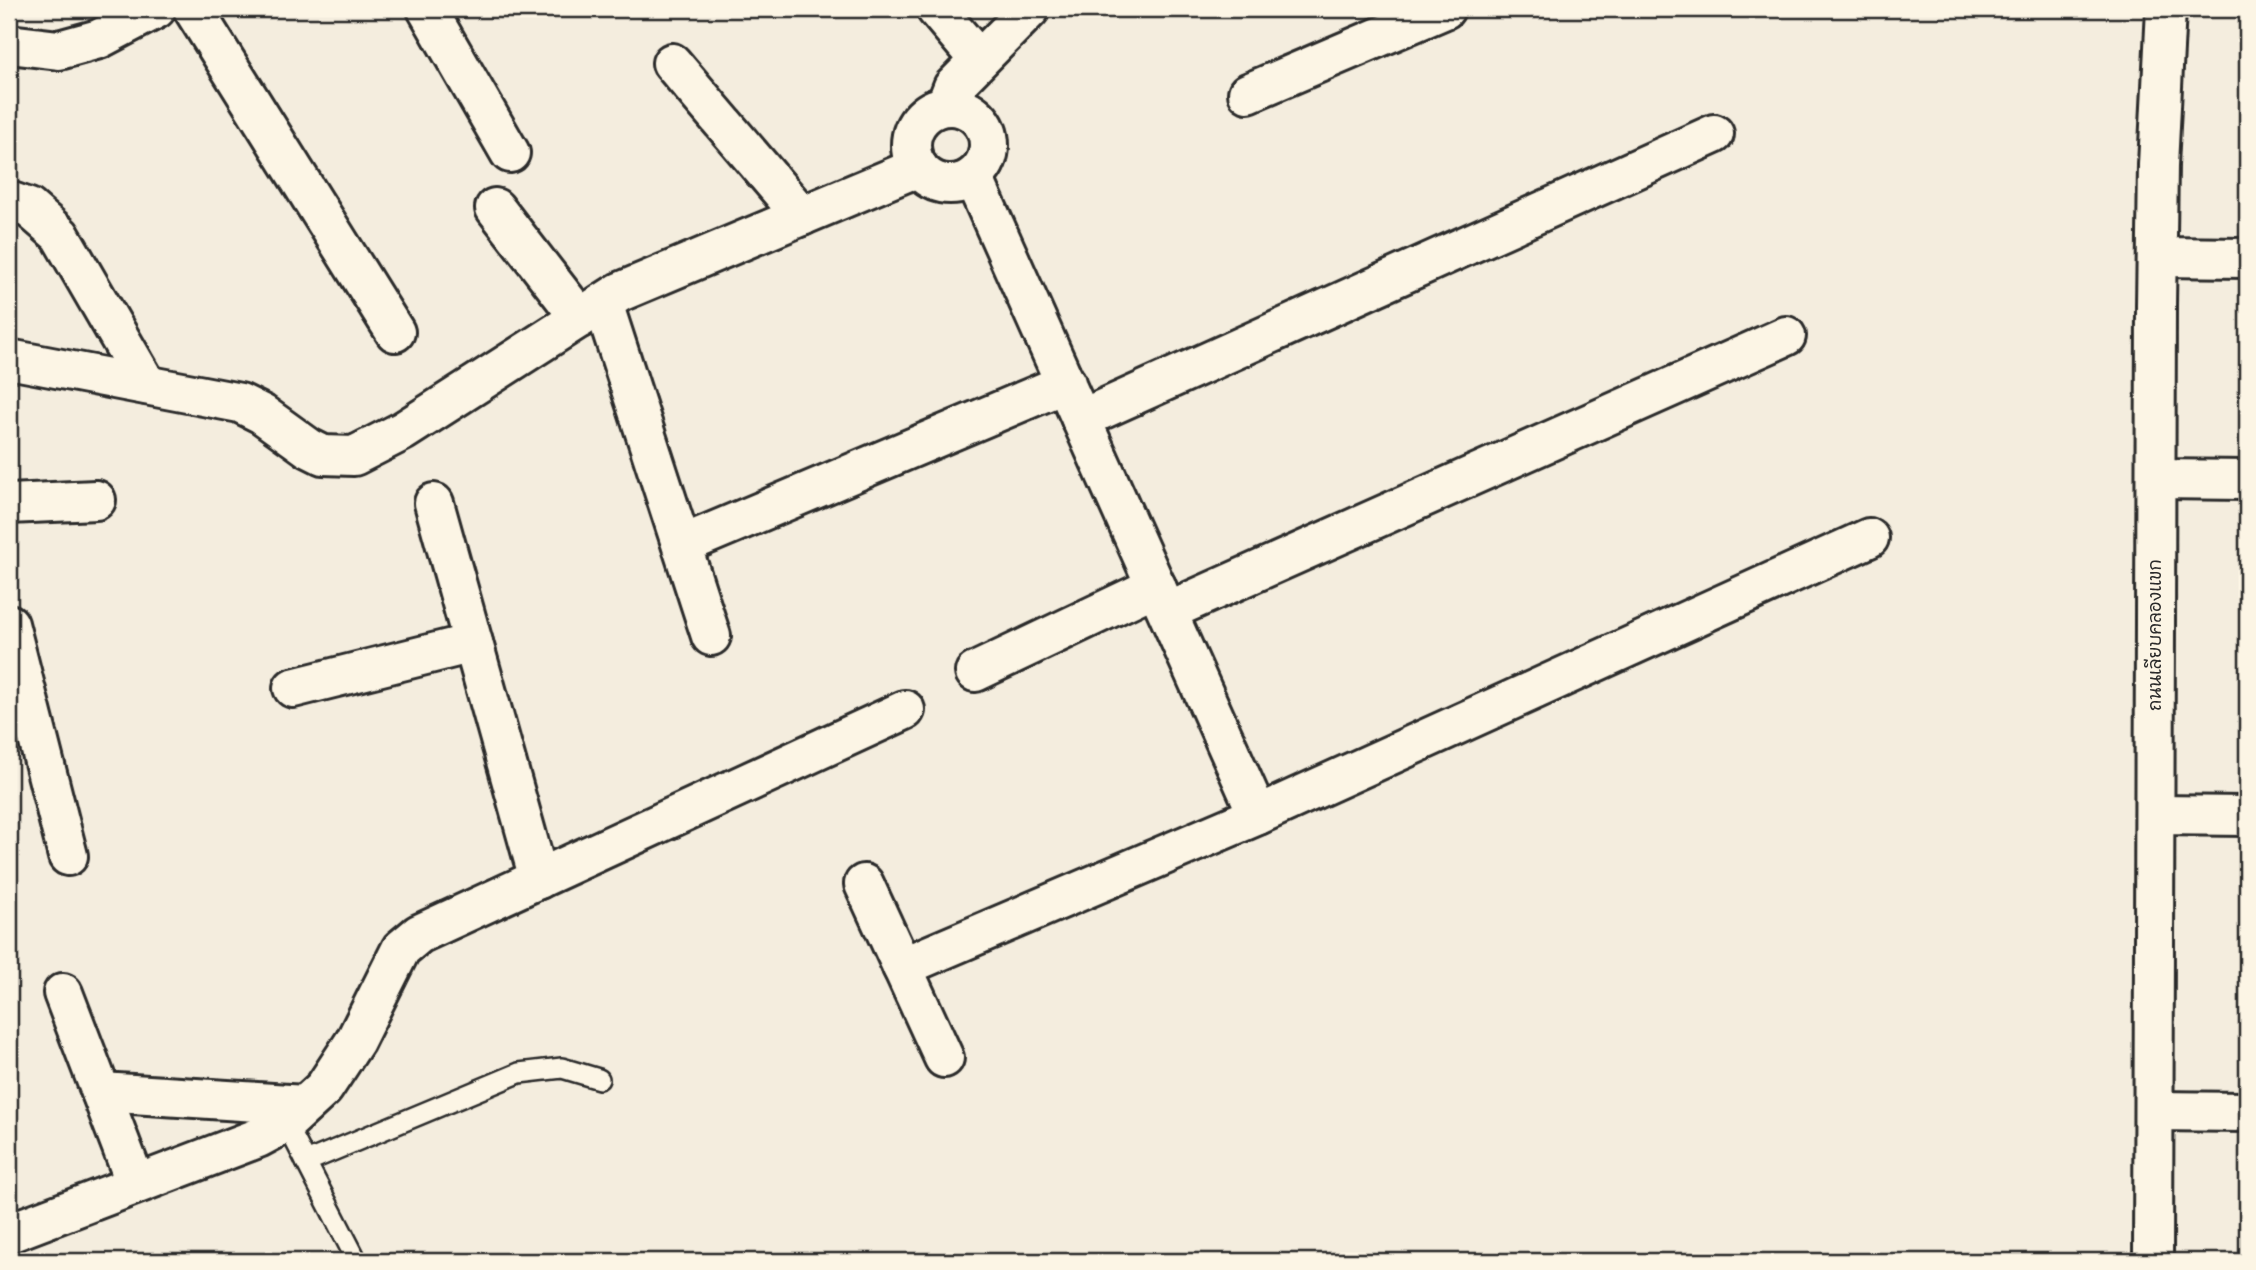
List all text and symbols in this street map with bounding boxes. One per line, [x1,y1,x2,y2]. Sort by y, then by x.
street label: ถนนเลียบคลองแขก [2142,559,2171,711]

